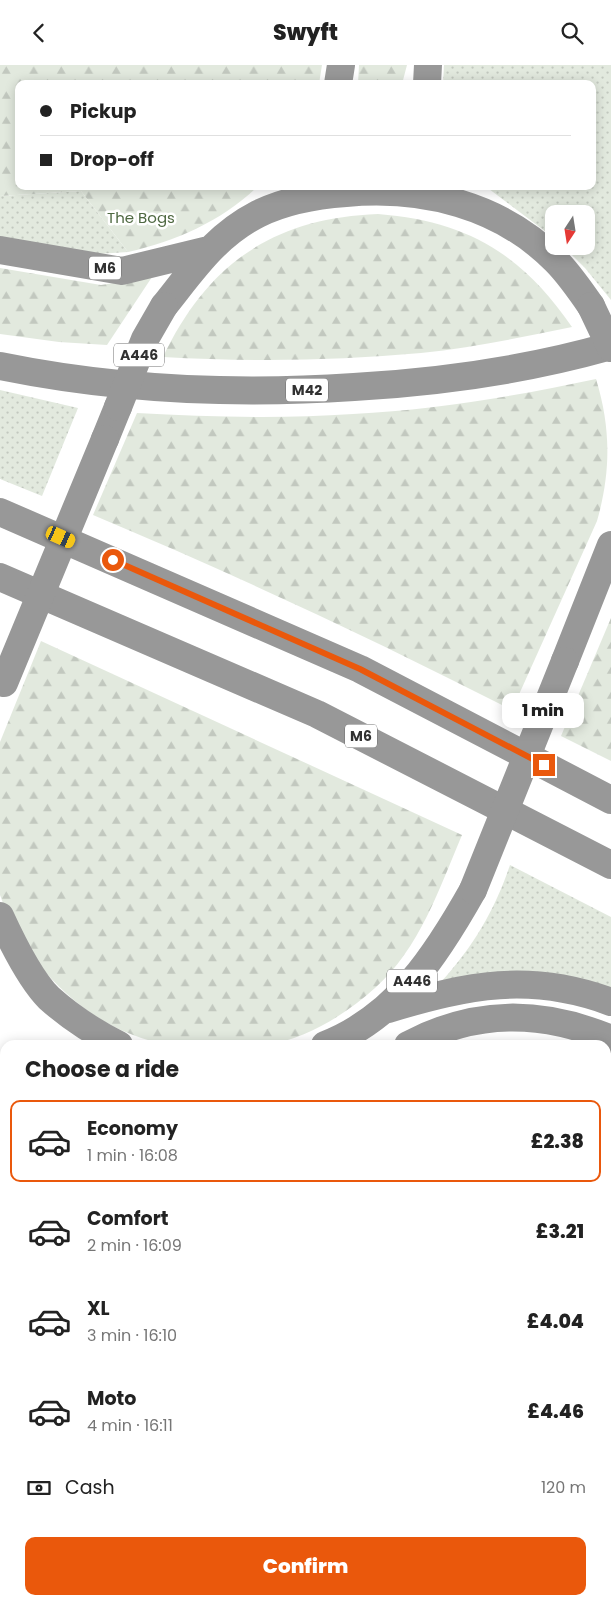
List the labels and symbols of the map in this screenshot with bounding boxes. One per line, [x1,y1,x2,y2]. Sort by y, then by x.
north arrow [545,205,595,255]
park label: The Bogs [107,207,175,228]
road number: M6 [89,257,121,279]
road number: A446 [114,343,164,367]
road number: M42 [286,379,328,401]
car [44,524,77,550]
route start [102,549,124,571]
callout: 1 min [503,693,585,727]
road number: M6 [345,724,377,747]
route end [533,754,555,776]
road number: A446 [387,969,437,993]

